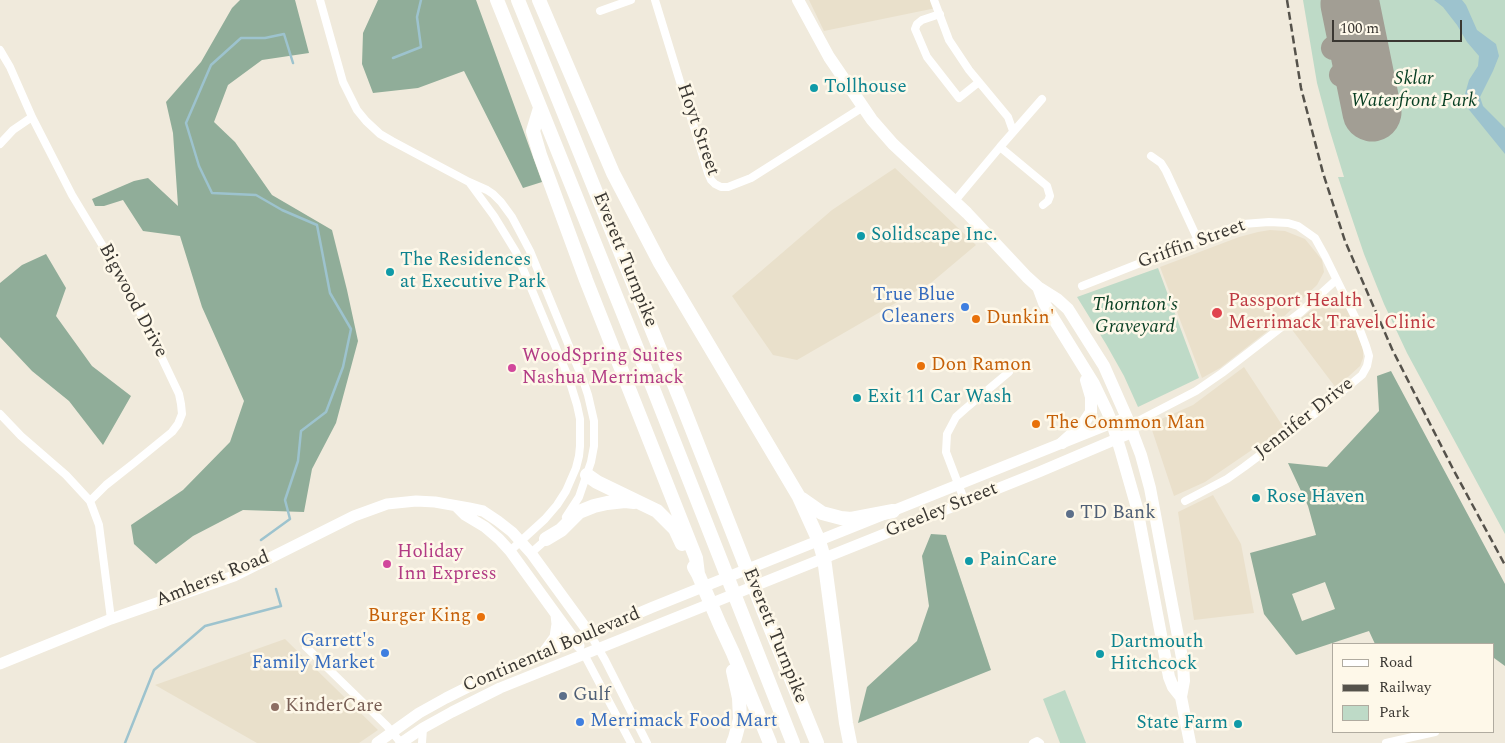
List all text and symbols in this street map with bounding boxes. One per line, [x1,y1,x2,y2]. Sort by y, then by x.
scale bar [1335,10,1465,42]
text: 100 m [1340,17,1379,40]
park label: Sklar Waterfront Park [1351,69,1477,113]
place label: Tollhouse [824,77,907,99]
street label: Hoyt Street [671,81,723,179]
marker: Tollhouse [808,82,820,94]
street label: Everett Turnpike [587,189,661,331]
street label: Griffin Street [1135,215,1249,275]
place label: Solidscape Inc. [871,225,997,247]
marker: Solidscape Inc. [855,230,867,242]
street label: Bigwood Drive [92,240,172,362]
place label: The Residences at Executive Park [400,250,546,294]
marker: The Residences at Executive Park [384,266,396,278]
place label: True Blue Cleaners [873,285,955,329]
place label: Passport Health Merrimack Travel Clinic [1228,291,1436,335]
park label: Thornton's Graveyard [1092,295,1178,339]
marker: True Blue Cleaners [959,301,971,313]
marker: Passport Health Merrimack Travel Clinic [1210,306,1224,320]
place label: Dunkin' [986,308,1054,330]
marker: Dunkin' [970,313,982,325]
place label: WoodSpring Suites Nashua Merrimack [522,346,684,390]
place label: Don Ramon [931,355,1031,377]
marker: Don Ramon [915,360,927,372]
marker: WoodSpring Suites Nashua Merrimack [506,362,518,374]
street label: Jennifer Drive [1251,373,1359,465]
place label: Exit 11 Car Wash [867,387,1012,409]
marker: Exit 11 Car Wash [851,392,863,404]
place label: The Common Man [1046,413,1205,435]
marker: The Common Man [1030,418,1042,430]
street label: Greeley Street [883,478,1001,544]
place label: Rose Haven [1266,487,1365,509]
marker: Rose Haven [1250,492,1262,504]
place label: TD Bank [1080,503,1156,525]
marker: TD Bank [1064,508,1076,520]
place label: Holiday Inn Express [397,542,497,586]
street label: Amherst Road [153,547,273,613]
place label: PainCare [979,550,1057,572]
marker: PainCare [963,555,975,567]
marker: Holiday Inn Express [381,558,393,570]
street label: Everett Turnpike [737,565,811,707]
street label: Continental Boulevard [460,603,644,699]
place label: Burger King [368,606,471,628]
marker: Burger King [475,611,487,623]
place label: Garrett's Family Market [252,631,375,675]
place label: Dartmouth Hitchcock [1110,632,1204,676]
legend [1332,643,1495,733]
marker: Garrett's Family Market [379,647,391,659]
marker: Dartmouth Hitchcock [1094,648,1106,660]
text: Road [1379,651,1413,674]
text: Railway [1379,676,1431,699]
place label: Gulf [573,685,610,707]
marker: Gulf [557,690,569,702]
place label: KinderCare [285,696,383,718]
marker: KinderCare [269,701,281,713]
text: Park [1379,701,1410,724]
place label: Merrimack Food Mart [590,711,777,733]
place label: State Farm [1137,713,1228,735]
marker: Merrimack Food Mart [574,716,586,728]
marker: State Farm [1232,718,1244,730]

